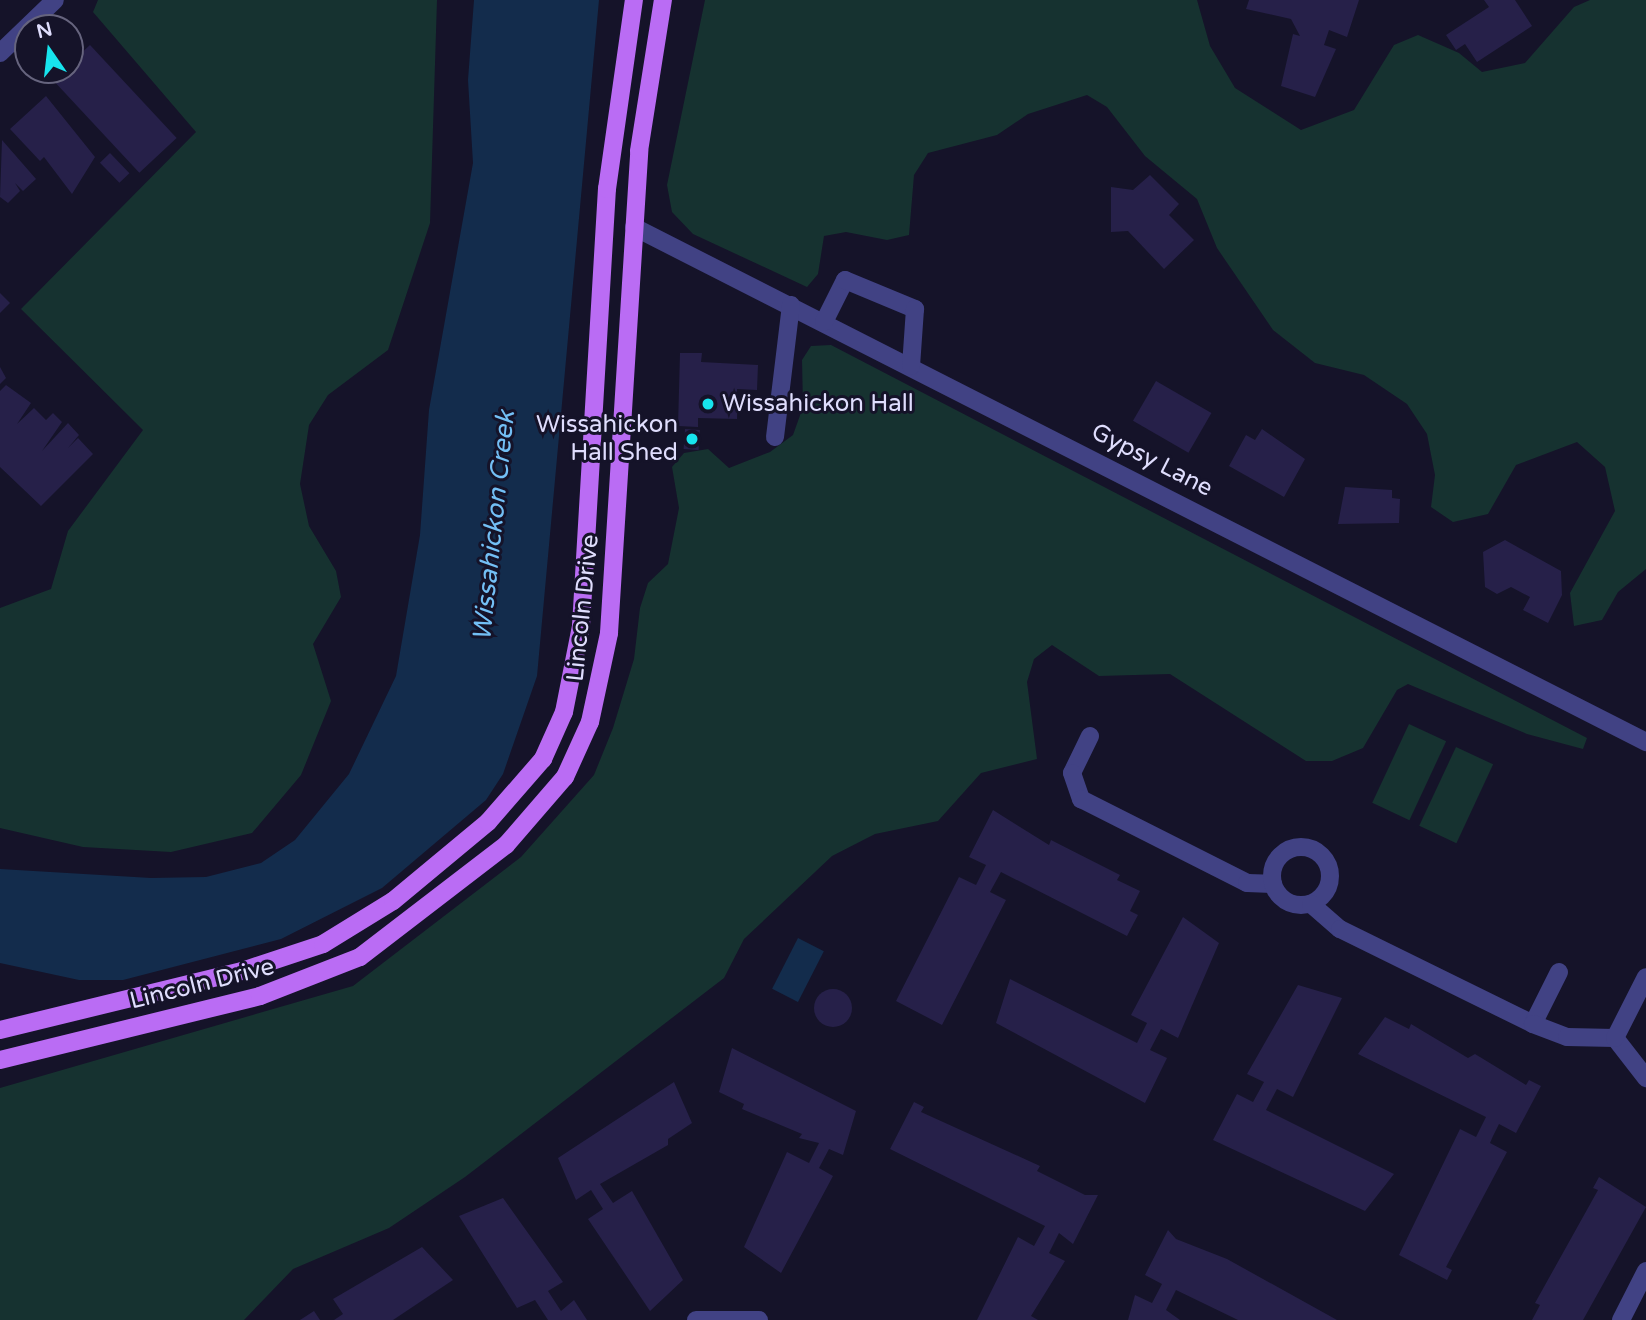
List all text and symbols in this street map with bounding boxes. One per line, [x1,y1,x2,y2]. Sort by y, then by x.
north arrow [14,14,84,84]
text: N [34,18,54,43]
place label: Wissahickon Hall [722,390,914,418]
marker: Wissahickon Hall [700,396,716,412]
water label: Wissahickon Creek [466,409,522,643]
place label: Wissahickon Hall Shed [536,411,678,467]
street label: Gypsy Lane [1087,417,1217,503]
marker: Wissahickon Hall Shed [684,431,700,447]
street label: Lincoln Drive [561,533,605,683]
street label: Lincoln Drive [127,952,277,1016]

